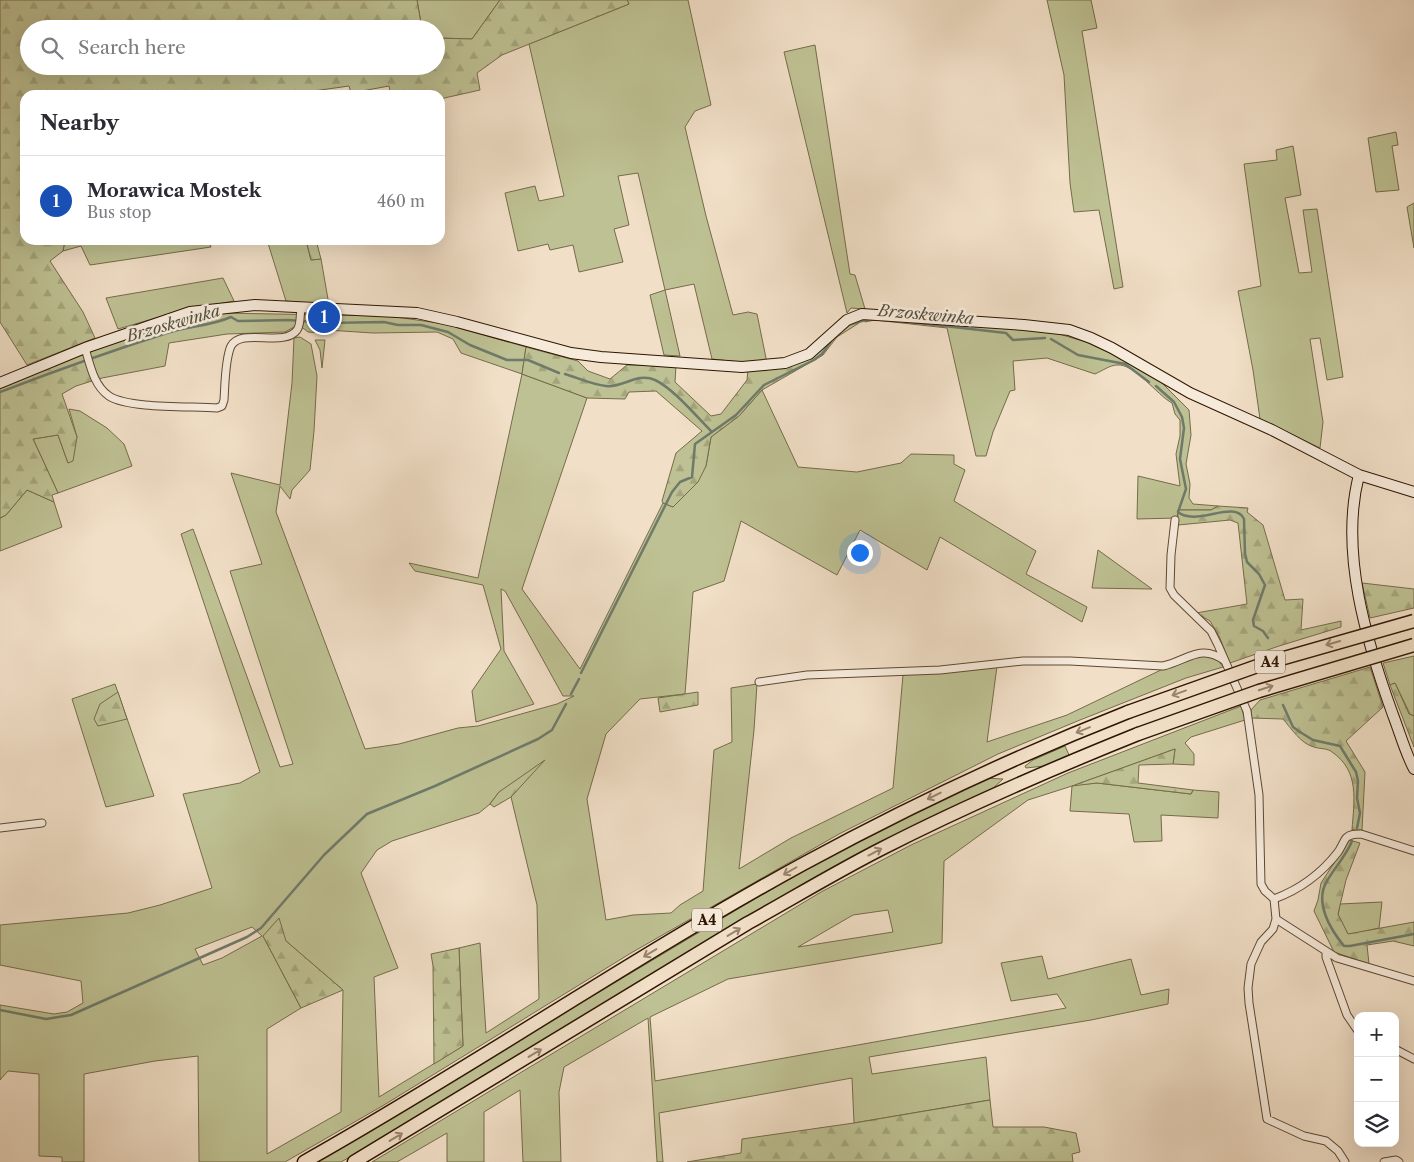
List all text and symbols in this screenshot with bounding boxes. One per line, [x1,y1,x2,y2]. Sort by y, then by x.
search box [20,20,445,75]
icon: search [38,34,66,62]
text: Search here [78,36,186,59]
text: Nearby [40,110,119,135]
text: Morawica Mostek [87,179,261,202]
text: 1 [52,191,60,211]
text: 460 m [377,191,425,211]
text: Bus stop [87,202,151,222]
pin: 1 [308,298,340,336]
water label: Brzoskwinka [122,300,223,346]
water label: Brzoskwinka [875,300,975,328]
your location [847,540,873,566]
one-way arrow [1326,639,1342,649]
road number: A4 [1255,650,1285,674]
one-way arrow [1258,683,1274,693]
one-way arrow [1171,689,1187,698]
one-way arrow [1075,726,1091,735]
one-way arrow [927,792,942,801]
one-way arrow [868,847,882,857]
one-way arrow [783,867,798,877]
road number: A4 [692,908,722,932]
one-way arrow [726,926,740,936]
one-way arrow [643,949,657,959]
map controls [1354,1012,1399,1147]
button: + [1354,1012,1399,1057]
one-way arrow [528,1047,542,1058]
button: − [1354,1057,1399,1102]
button: layers [1354,1102,1399,1147]
one-way arrow [389,1132,403,1142]

